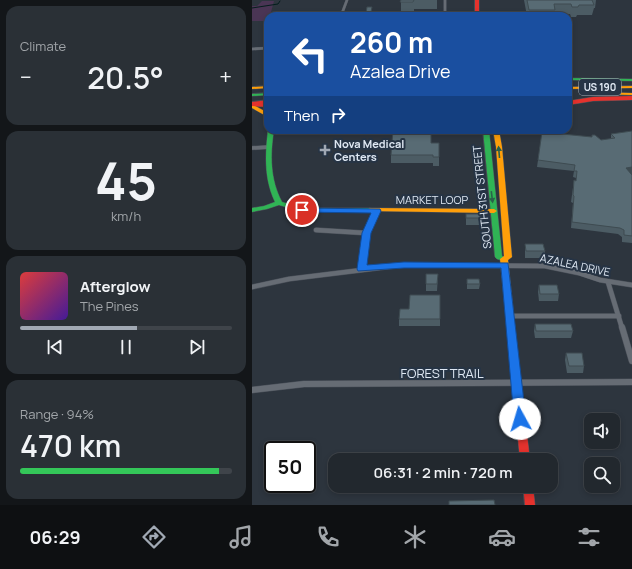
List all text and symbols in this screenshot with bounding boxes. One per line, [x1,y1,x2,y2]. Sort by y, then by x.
text: 260 m [350,23,433,61]
icon: left [284,28,336,80]
text: Climate [20,37,66,55]
text: 20.5° [87,57,164,98]
text: Azalea Drive [350,59,451,83]
text: − [20,62,32,92]
text: + [219,62,232,92]
road number: US 190 [579,79,621,95]
icon: right [327,104,349,126]
text: Then [284,105,319,126]
place label: Nova Medical Centers [334,136,404,164]
marker: Nova Medical Centers [319,144,331,156]
street label: SOUTH 31ST STREET [469,144,494,249]
text: 45 [95,145,157,216]
one-way arrow [496,146,503,158]
one-way arrow [489,191,496,203]
street label: MARKET LOOP [396,192,469,207]
pin [285,193,319,227]
icon: arrive [291,199,313,221]
text: km/h [111,207,141,225]
street label: AZALEA DRIVE [539,250,612,279]
text: Afterglow [80,276,151,297]
text: The Pines [80,297,139,315]
icon: previous [44,336,66,358]
icon: pause [115,336,137,358]
icon: next [186,336,208,358]
street label: FOREST TRAIL [400,364,484,382]
position arrow [499,398,541,440]
text: Range · 94% [20,405,94,423]
map controls [584,413,620,493]
button: sound [584,413,620,449]
text: 470 km [20,425,121,466]
speed limit sign: 50 [264,441,316,493]
button: search [584,457,620,493]
text: 06:31 · 2 min · 720 m [373,462,513,483]
icon: directions [140,523,168,551]
icon: music [227,523,255,551]
icon: phone [314,523,342,551]
icon: climate [401,523,429,551]
icon: car [488,523,516,551]
icon: filters [575,523,603,551]
text: 06:29 [29,525,81,549]

